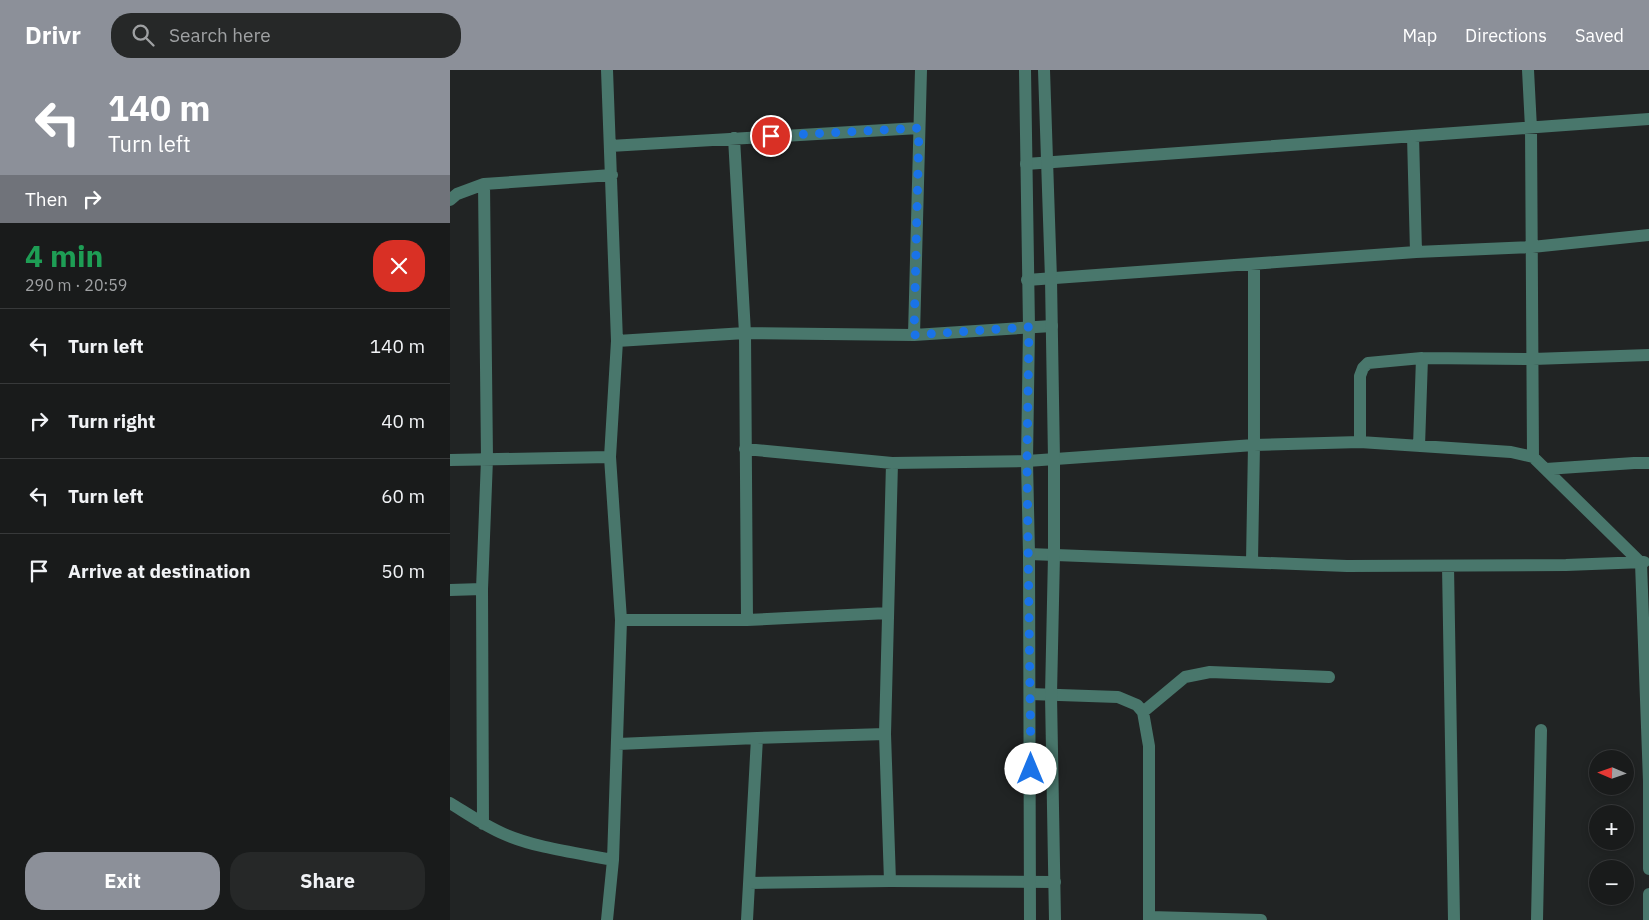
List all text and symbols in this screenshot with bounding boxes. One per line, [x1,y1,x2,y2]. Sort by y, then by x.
search box [111,13,461,58]
text: Drivr [25,19,81,51]
icon: search [129,21,157,49]
text: Search here [169,23,271,47]
text: Map [1402,24,1437,47]
text: Directions [1465,24,1547,47]
text: Saved [1575,24,1624,47]
text: 140 m [108,85,211,131]
icon: left [25,90,90,155]
pin [750,115,792,157]
icon: arrive [757,122,785,150]
text: Turn left [108,129,191,158]
icon: right [78,185,106,213]
text: Then [25,187,68,211]
text: 4 min [25,236,103,275]
button: close [373,240,425,292]
text: 290 m · 20:59 [25,275,127,295]
icon: left [25,332,53,360]
text: Turn left [68,334,144,358]
text: 140 m [370,334,425,358]
icon: right [25,407,53,435]
text: Turn right [68,409,155,433]
text: 40 m [381,409,425,433]
icon: left [25,482,53,510]
text: Turn left [68,484,144,508]
text: 60 m [381,484,425,508]
icon: arrive [25,557,53,585]
text: Arrive at destination [68,559,251,583]
text: 50 m [381,559,425,583]
position arrow [1004,742,1056,794]
north arrow [1589,750,1634,795]
map controls [1589,750,1634,905]
button: + [1589,805,1634,850]
button: Exit [25,852,220,910]
button: Share [230,852,425,910]
button: − [1589,860,1634,905]

